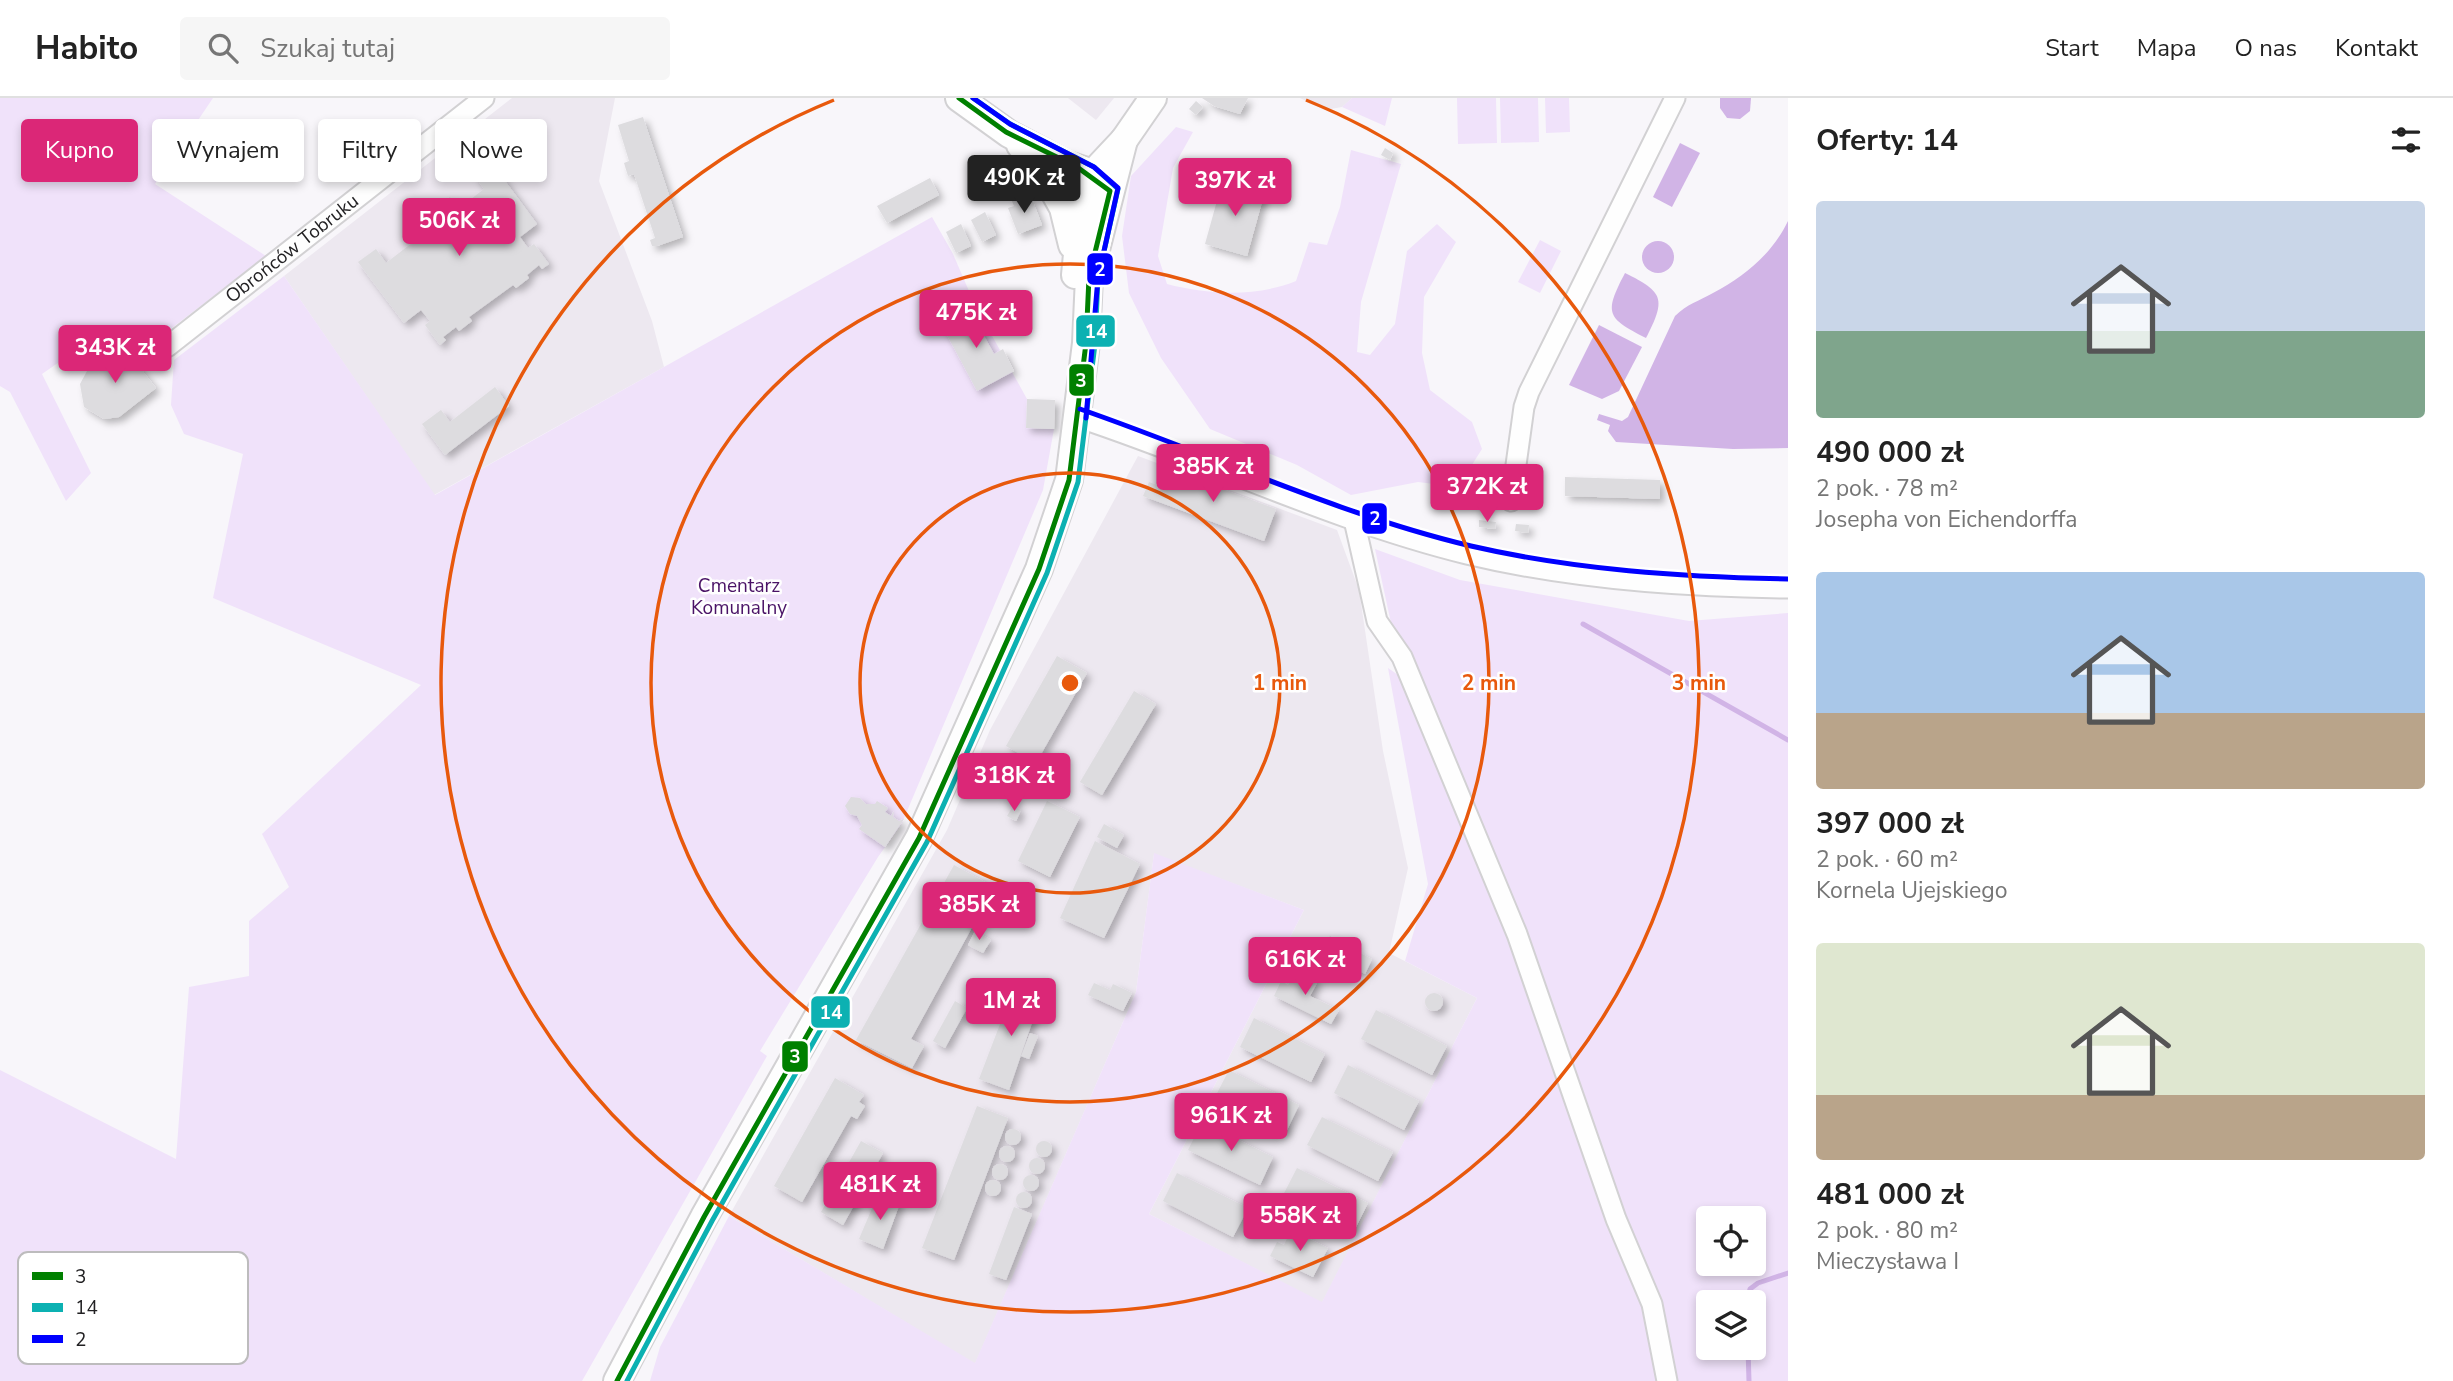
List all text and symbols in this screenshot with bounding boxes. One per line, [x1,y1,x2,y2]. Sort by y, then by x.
search box [180,17,670,80]
text: Habito [35,26,138,71]
icon: search [204,29,242,67]
text: Szukaj tutaj [260,31,395,66]
text: Start [2045,32,2099,64]
text: Mapa [2137,32,2197,64]
text: O nas [2235,32,2297,64]
text: Kontakt [2335,32,2418,64]
chip: Kupno [21,119,138,182]
chip: Wynajem [152,119,304,182]
chip: Filtry [318,119,421,182]
chip: Nowe [435,119,547,182]
text: Oferty: 14 [1816,120,1958,161]
icon: filters [2387,121,2425,159]
pin: 490K zł [959,156,1089,215]
pin: 397K zł [1170,158,1300,218]
text: 490K zł [983,162,1065,193]
text: 397K zł [1194,165,1276,196]
street label: Obrońców Tobruku [220,188,364,309]
pin: 506K zł [394,198,524,258]
text: 506K zł [418,205,500,236]
icon: home [2058,246,2184,372]
line badge: 2 [1086,252,1114,286]
text: 2 [1094,257,1106,283]
pin: 475K zł [911,290,1041,350]
text: 475K zł [935,297,1017,328]
line badge: 14 [1075,314,1116,348]
text: 14 [1085,319,1107,345]
pin: 343K zł [50,326,180,385]
text: 343K zł [74,332,156,363]
line badge: 3 [1068,363,1095,397]
text: 3 [1075,368,1087,394]
text: 490 000 zł [1816,432,1964,473]
pin: 385K zł [1148,444,1278,504]
text: 385K zł [1172,451,1254,482]
pin: 372K zł [1422,464,1552,524]
text: 372K zł [1446,471,1528,502]
text: 2 pok. · 78 m² [1816,473,1958,504]
line badge: 2 [1361,502,1388,535]
text: Josepha von Eichendorffa [1816,504,2077,535]
text: 2 [1369,506,1381,532]
park label: Cmentarz Komunalny [691,573,787,621]
icon: home [2058,617,2184,743]
text: 1 min [1253,669,1307,697]
text: 2 min [1462,669,1516,697]
text: 3 min [1672,669,1726,697]
centre of rings [1058,671,1082,695]
pin: 318K zł [949,754,1079,813]
text: 318K zł [973,760,1055,791]
text: 397 000 zł [1816,803,1964,844]
text: 2 pok. · 60 m² [1816,844,1958,875]
text: Kornela Ujejskiego [1816,875,2008,906]
pin: 385K zł [914,882,1044,942]
text: 385K zł [938,889,1020,920]
pin: 616K zł [1240,937,1370,997]
text: 616K zł [1264,944,1346,975]
pin: 1M zł [962,978,1060,1038]
text: 1M zł [982,985,1040,1016]
icon: home [2058,988,2184,1114]
line badge: 14 [810,995,851,1029]
text: 14 [820,1000,842,1026]
line badge: 3 [781,1040,809,1073]
text: 3 [789,1044,801,1070]
pin: 961K zł [1166,1094,1296,1153]
text: 961K zł [1190,1100,1272,1131]
pin: 481K zł [815,1162,945,1222]
text: 481K zł [839,1169,921,1200]
text: 481 000 zł [1816,1174,1964,1215]
pin: 558K zł [1235,1194,1365,1253]
text: 558K zł [1259,1200,1341,1231]
map controls [1696,1206,1766,1360]
button: locate [1696,1206,1766,1276]
text: 2 pok. · 80 m² [1816,1215,1958,1246]
text: Mieczysława I [1816,1246,1959,1277]
legend [18,1252,248,1364]
text: 3 [75,1264,86,1290]
button: layers [1696,1290,1766,1360]
text: 14 [75,1295,98,1321]
text: 2 [75,1327,86,1353]

